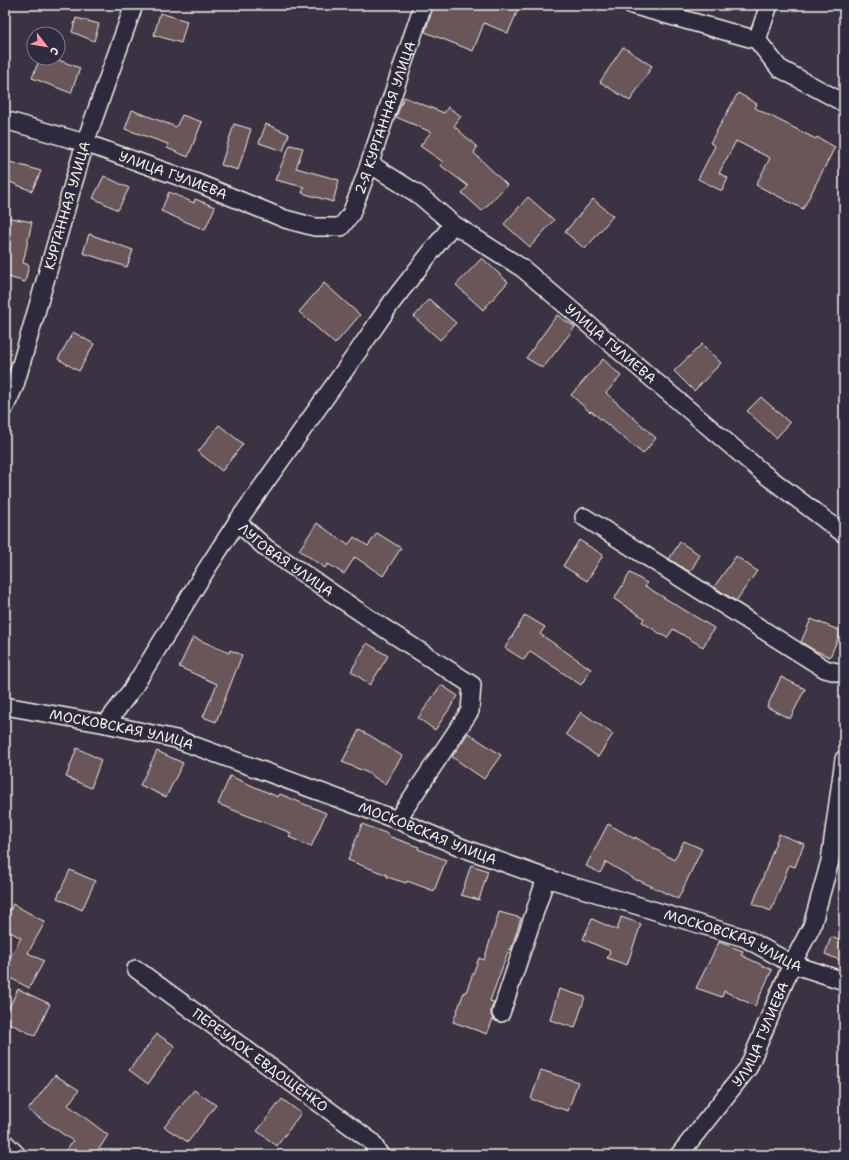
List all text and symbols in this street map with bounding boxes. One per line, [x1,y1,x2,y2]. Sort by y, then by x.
north arrow [26,26,66,66]
street label: 2-Я КУРГАННАЯ УЛИЦА [350,39,419,197]
text: С [46,44,62,58]
street label: КУРГАННАЯ УЛИЦА [40,139,94,272]
street label: УЛИЦА ГУЛИЕВА [117,147,230,203]
street label: УЛИЦА ГУЛИЕВА [561,300,660,387]
street label: ЛУГОВАЯ УЛИЦА [235,519,337,600]
street label: МОСКОВСКАЯ УЛИЦА [48,705,196,754]
street label: МОСКОВСКАЯ УЛИЦА [356,798,499,869]
street label: МОСКОВСКАЯ УЛИЦА [662,905,804,976]
street label: УЛИЦА ГУЛИЕВА [728,979,793,1090]
street label: ПЕРЕУЛОК ЕВДОЩЕНКО [189,1004,332,1116]

